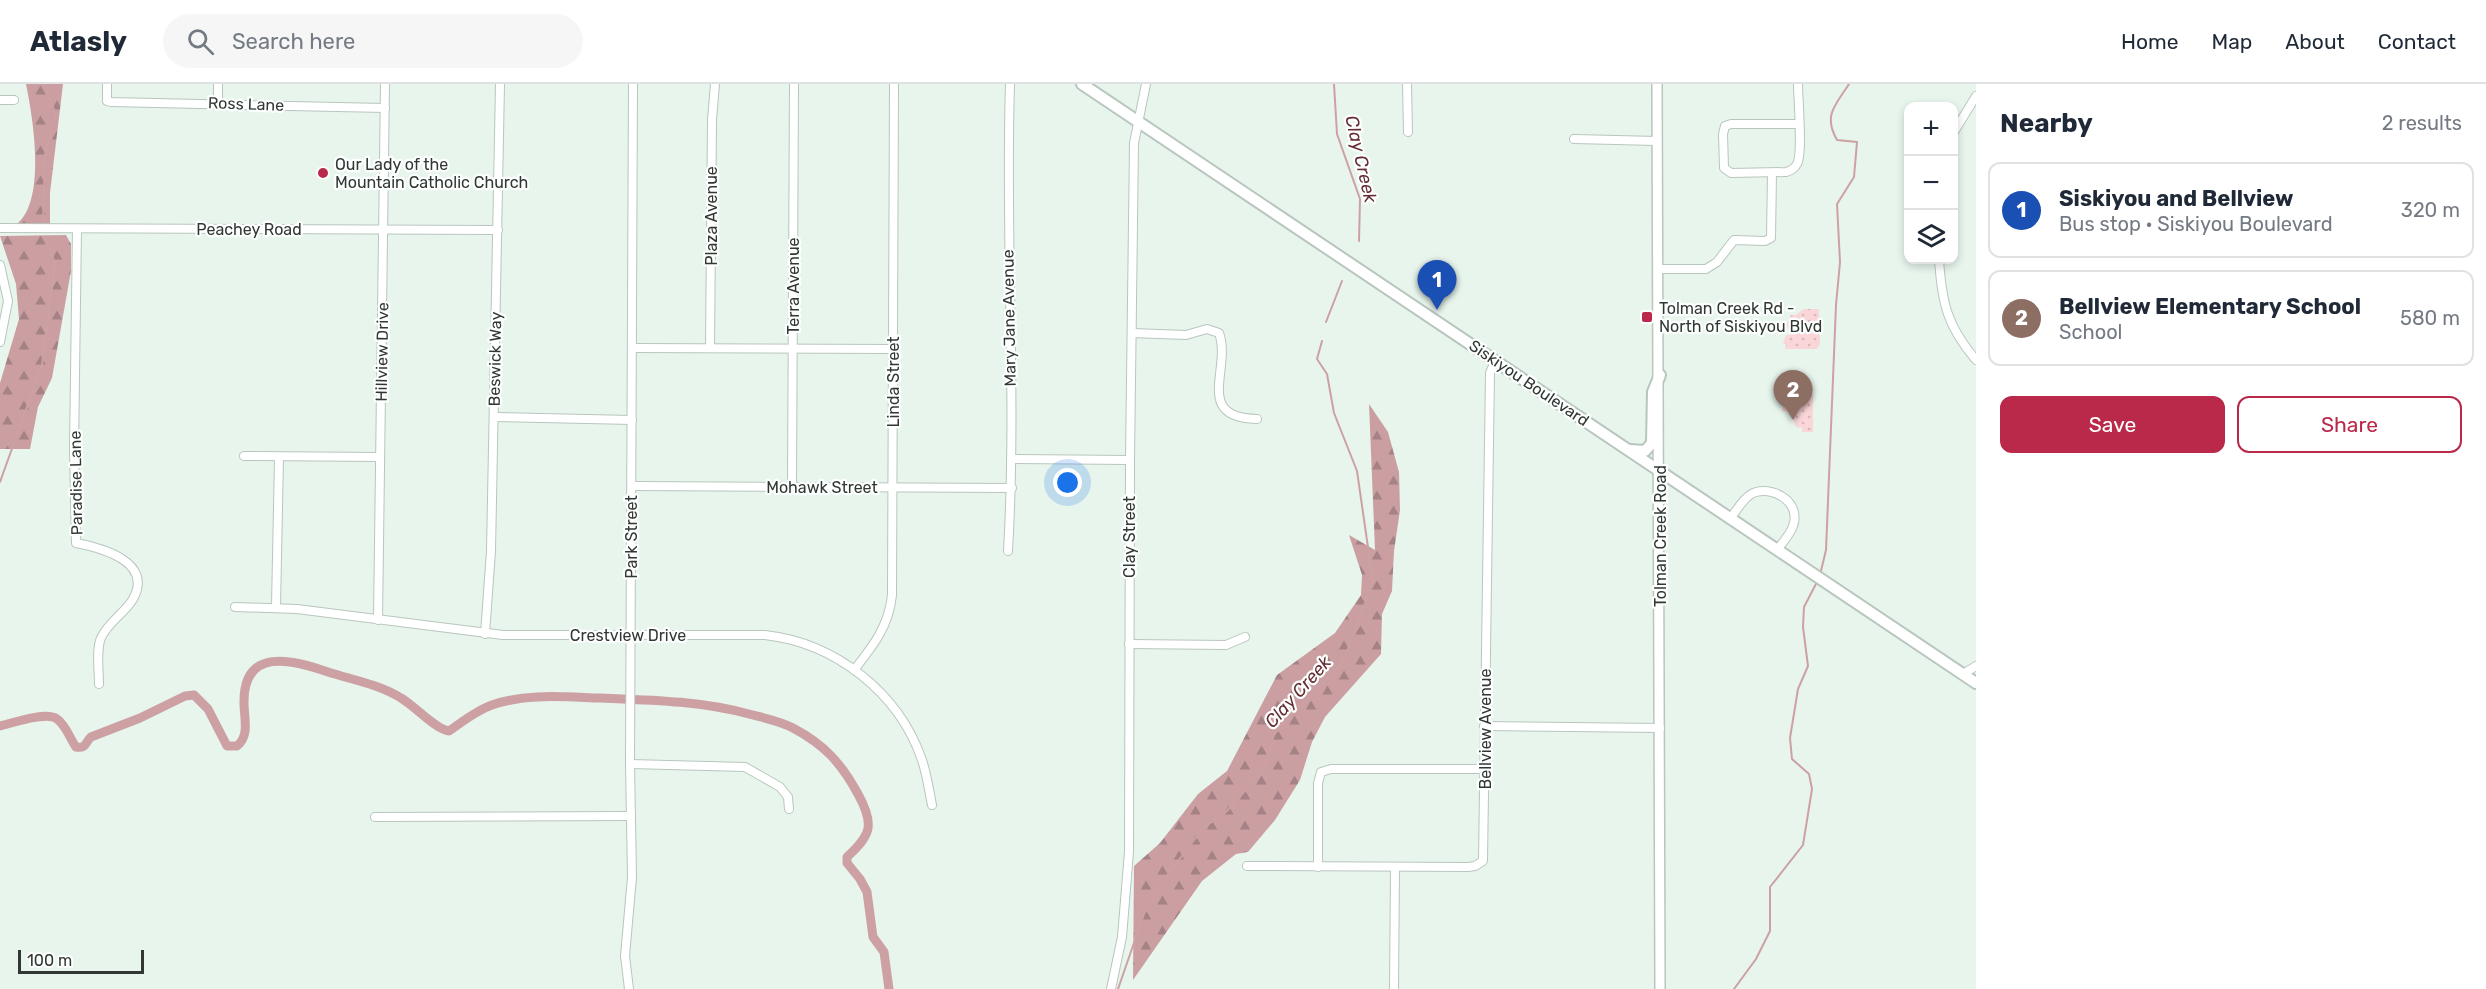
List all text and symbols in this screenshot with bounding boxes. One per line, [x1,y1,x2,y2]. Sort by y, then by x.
search box [163,14,583,68]
text: Atlasly [30,25,127,58]
icon: search [184,25,217,58]
text: Search here [232,28,355,55]
text: Home [2121,29,2178,54]
text: Map [2211,29,2252,54]
text: About [2285,29,2345,54]
text: Contact [2378,29,2456,54]
street label: Ross Lane [208,93,284,115]
map controls [1904,102,1958,264]
button: + [1904,102,1958,156]
text: Nearby [2000,108,2093,139]
text: 2 results [2382,111,2462,135]
water label: Clay Creek [1340,113,1382,206]
place label: Our Lady of the Mountain Catholic Church [335,155,528,192]
button: − [1904,156,1958,210]
marker: Our Lady of the Mountain Catholic Church [316,166,330,180]
street label: Plaza Avenue [702,166,721,266]
text: Siskiyou and Bellview [2059,185,2294,212]
text: 1 [2017,198,2026,222]
text: 320 m [2401,198,2460,222]
button: layers [1904,210,1958,264]
text: Bus stop · Siskiyou Boulevard [2059,212,2333,236]
street label: Peachey Road [196,220,302,239]
street label: Terra Avenue [784,237,803,335]
street label: Mary Jane Avenue [998,249,1020,387]
pin: 1 [1418,260,1456,310]
text: Bellview Elementary School [2059,293,2361,320]
place label: Tolman Creek Rd - North of Siskiyou Blvd [1659,299,1822,336]
street label: Hillview Drive [372,302,392,402]
text: 2 [2015,306,2028,330]
text: 580 m [2400,306,2460,330]
marker: Tolman Creek Rd - North of Siskiyou Blvd [1640,310,1654,324]
street label: Beswick Way [485,311,505,407]
text: School [2059,320,2122,344]
street label: Linda Street [884,336,903,428]
street label: Siskiyou Boulevard [1466,336,1592,430]
pin: 2 [1774,370,1812,420]
button: Save [2000,396,2225,453]
button: Share [2237,396,2462,453]
street label: Paradise Lane [66,430,86,535]
street label: Tolman Creek Road [1651,465,1670,607]
your location [1053,468,1082,497]
street label: Mohawk Street [766,478,878,497]
street label: Park Street [622,495,641,579]
street label: Clay Street [1120,496,1139,578]
street label: Crestview Drive [570,626,686,645]
water label: Clay Creek [1260,651,1336,732]
street label: Bellview Avenue [1476,669,1495,789]
scale bar [18,947,144,974]
text: 100 m [27,951,72,970]

